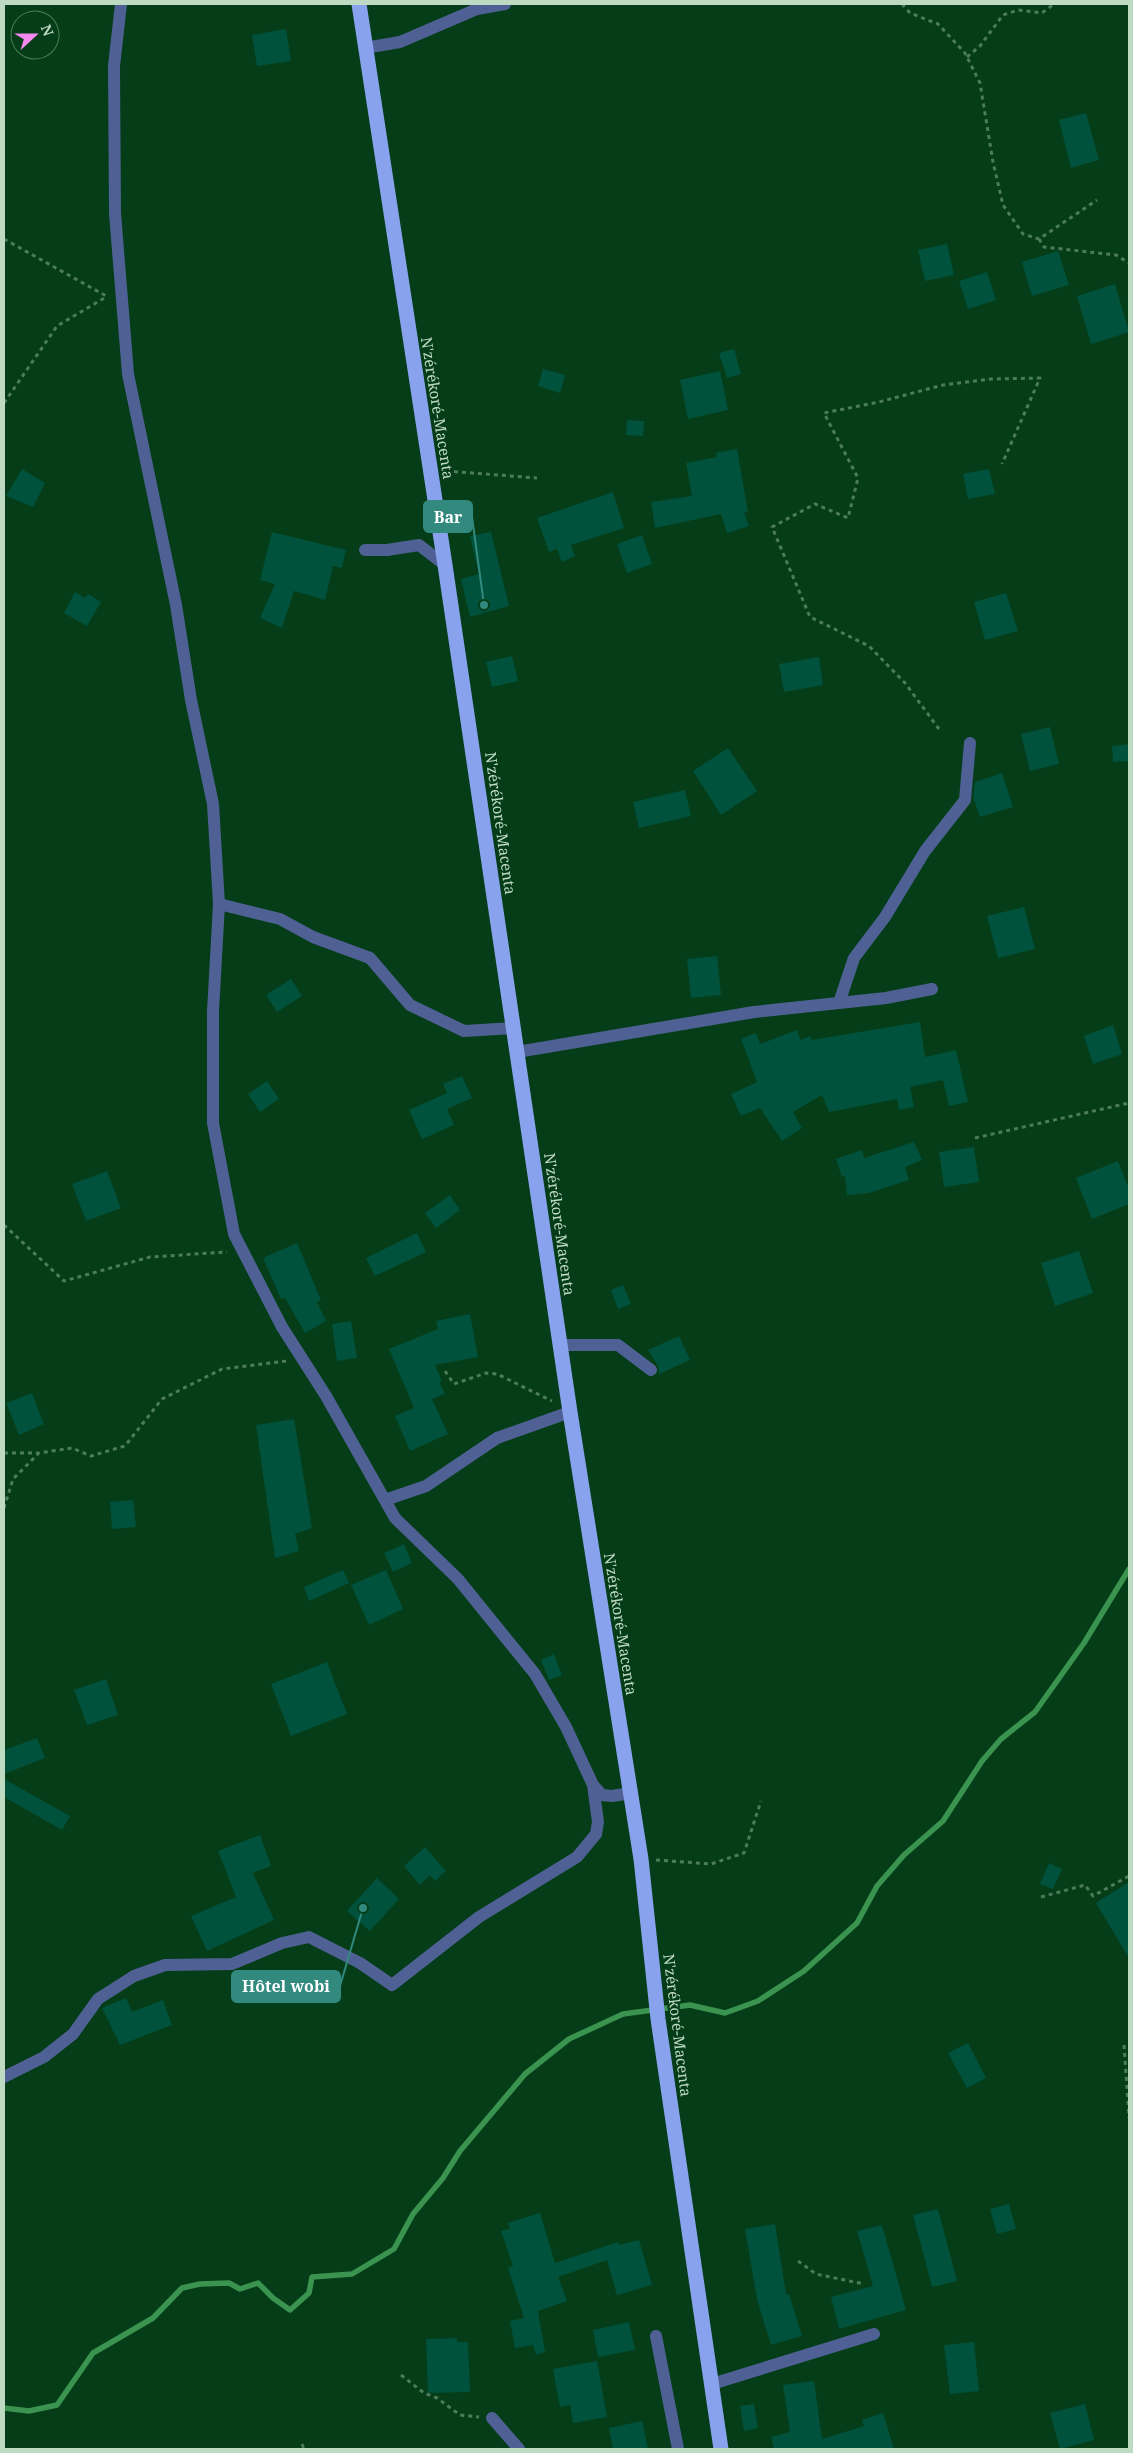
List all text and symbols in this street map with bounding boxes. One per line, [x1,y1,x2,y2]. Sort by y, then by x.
north arrow [10,10,60,60]
text: N [37,22,58,39]
street label: N'zérékoré-Macenta [417,335,459,481]
callout: Bar [424,501,472,532]
text: Bar [434,506,463,528]
street label: N'zérékoré-Macenta [481,750,521,896]
street label: N'zérékoré-Macenta [540,1151,580,1297]
street label: N'zérékoré-Macenta [600,1551,642,1697]
street label: N'zérékoré-Macenta [659,1952,697,2098]
callout: Hôtel wobi [232,1971,340,2002]
text: Hôtel wobi [242,1975,330,1997]

